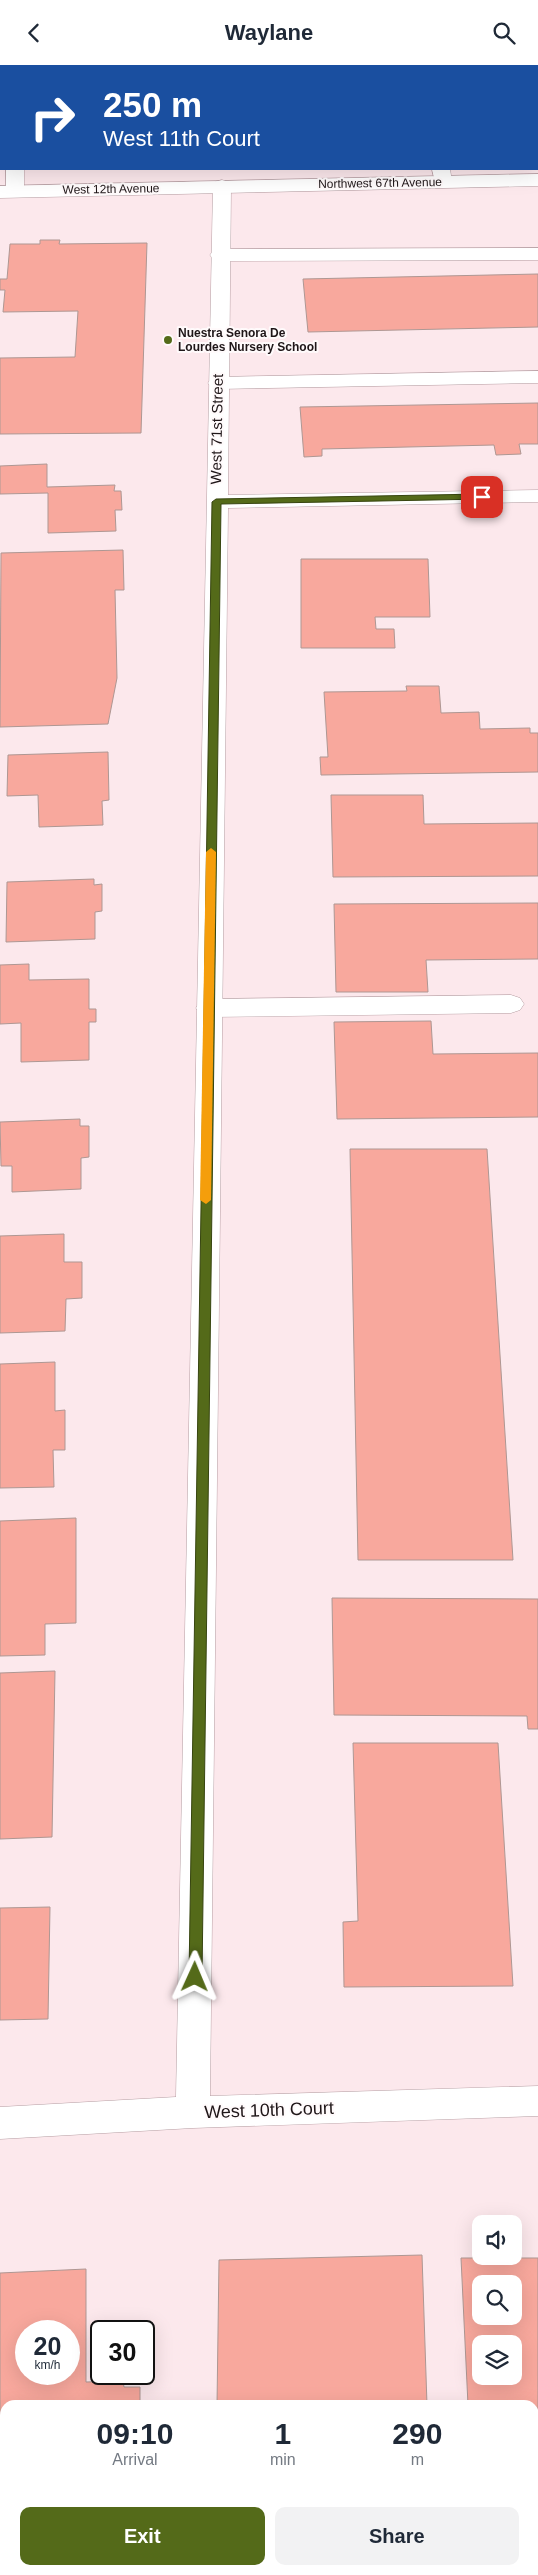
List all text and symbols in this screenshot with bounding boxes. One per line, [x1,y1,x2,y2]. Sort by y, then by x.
icon: back [20,19,48,47]
icon: search [490,19,518,47]
text: Waylane [225,20,313,45]
icon: right [20,85,85,150]
text: 250 m [103,85,202,124]
text: West 11th Court [103,126,260,151]
street label: Northwest 67th Avenue [318,175,442,191]
street label: West 12th Avenue [62,181,160,197]
place label: Nuestra Senora De Lourdes Nursery School [178,326,317,354]
marker: Nuestra Senora De Lourdes Nursery School [162,334,174,346]
street label: West 71st Street [207,373,226,484]
pin [461,476,503,518]
icon: arrive [468,483,496,511]
position arrow [168,1950,220,2002]
street label: West 10th Court [204,2098,334,2122]
map controls [472,2215,522,2385]
button: sound [472,2215,522,2265]
button: search [472,2275,522,2325]
speed limit sign: 30 [90,2320,155,2385]
text: 20 [34,2332,61,2360]
button: layers [472,2335,522,2385]
text: km/h [34,2358,61,2372]
text: 09:10 [97,2417,173,2450]
text: 1 [274,2417,291,2450]
text: 290 [392,2417,442,2450]
text: Arrival [112,2451,158,2468]
text: min [270,2451,296,2468]
text: m [411,2451,424,2468]
button: Exit [20,2507,265,2565]
button: Share [275,2507,519,2565]

